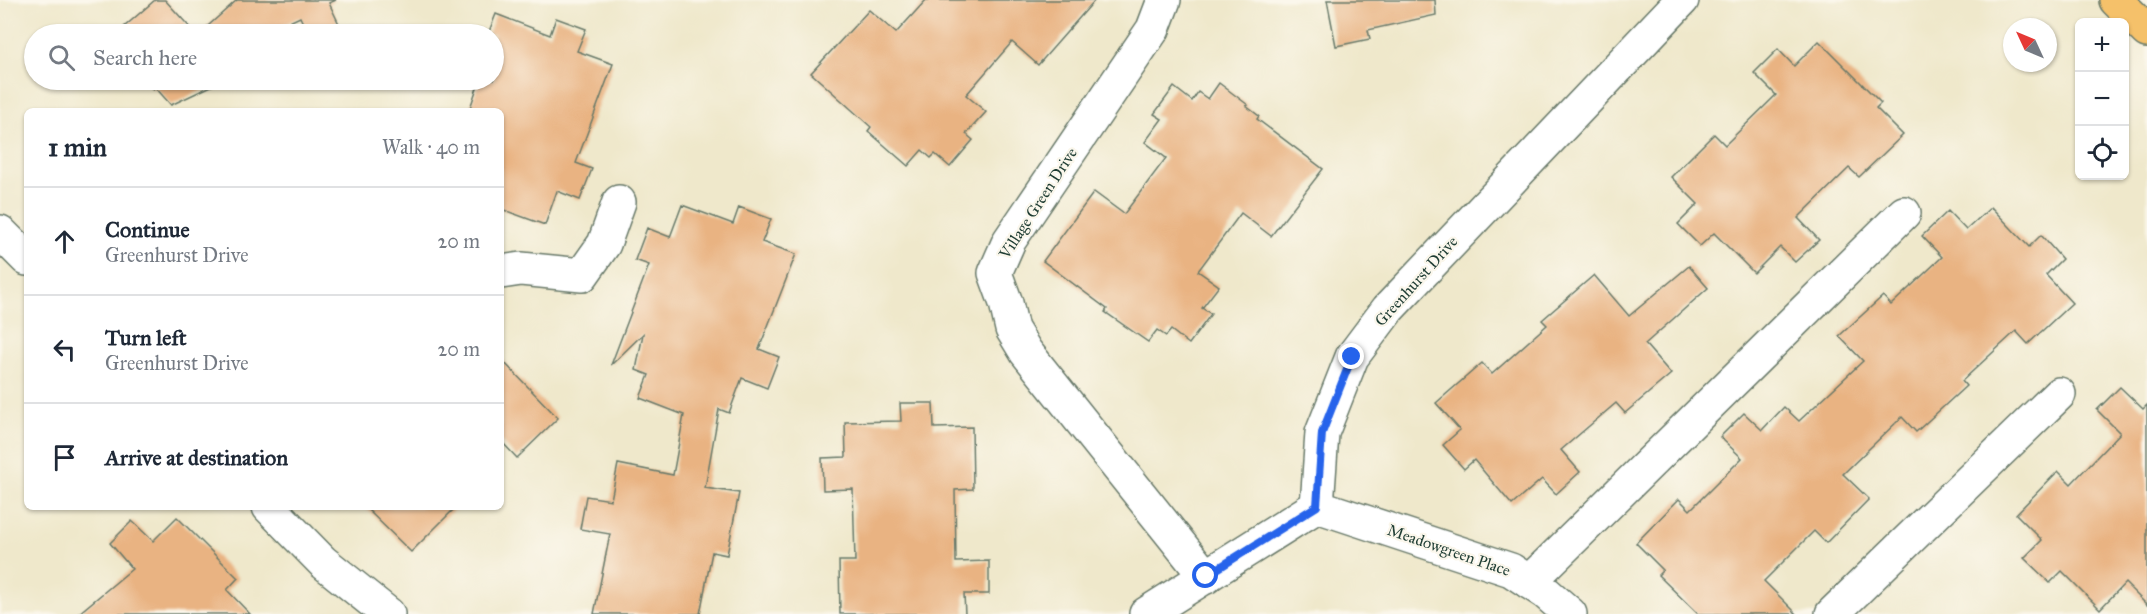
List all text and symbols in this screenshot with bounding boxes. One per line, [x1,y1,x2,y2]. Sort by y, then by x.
north arrow [2003,18,2057,72]
map controls [2075,18,2129,180]
button: + [2075,18,2129,72]
search box [24,24,504,90]
icon: search [45,41,78,74]
text: Search here [93,44,197,71]
button: − [2075,72,2129,126]
button: locate [2075,126,2129,180]
text: 1 min [48,131,107,163]
text: Walk · 40 m [382,135,480,159]
street label: Village Green Drive [994,144,1082,263]
text: Continue [105,216,190,243]
icon: ahead [48,225,81,258]
text: 20 m [437,229,480,253]
street label: Greenhurst Drive [1371,232,1462,330]
text: Greenhurst Drive [105,243,249,267]
text: Turn left [105,324,187,351]
icon: left [48,333,81,366]
text: 20 m [437,337,480,361]
route end [1338,343,1364,369]
text: Greenhurst Drive [105,351,249,375]
icon: arrive [48,441,81,474]
text: Arrive at destination [105,444,288,471]
street label: Meadowgreen Place [1385,520,1513,581]
route start [1192,562,1218,588]

